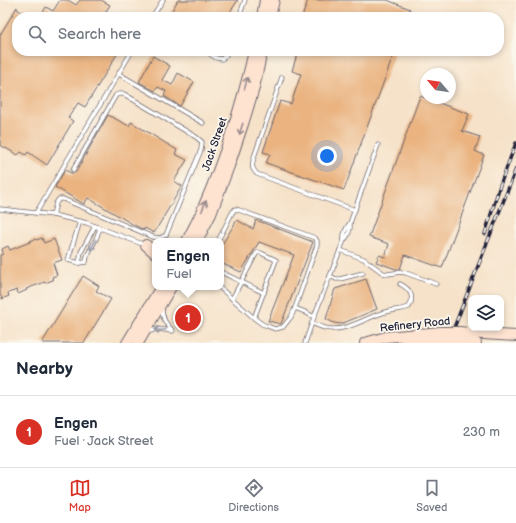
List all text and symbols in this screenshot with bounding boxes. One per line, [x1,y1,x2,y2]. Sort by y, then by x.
search box [12,12,504,56]
icon: search [26,23,48,45]
text: Search here [58,25,141,44]
north arrow [420,68,456,104]
one-way arrow [243,77,251,90]
street label: Jack Street [199,115,230,173]
one-way arrow [237,123,245,135]
your location [317,146,337,166]
one-way arrow [201,200,208,212]
popup [152,238,224,290]
one-way arrow [89,239,96,251]
text: Engen [166,247,210,266]
text: Fuel [166,266,192,282]
map controls [468,295,504,331]
button: layers [468,295,504,331]
pin: 1 [175,303,201,333]
street label: Refinery Road [379,314,451,335]
one-way arrow [154,326,167,334]
text: Nearby [16,359,73,379]
text: Engen [54,414,98,433]
text: 1 [26,424,32,440]
text: 230 m [463,424,500,440]
text: Fuel · Jack Street [54,433,153,449]
tab: Map [69,477,91,514]
tab: Directions [228,477,279,514]
tab: Saved [416,477,447,514]

